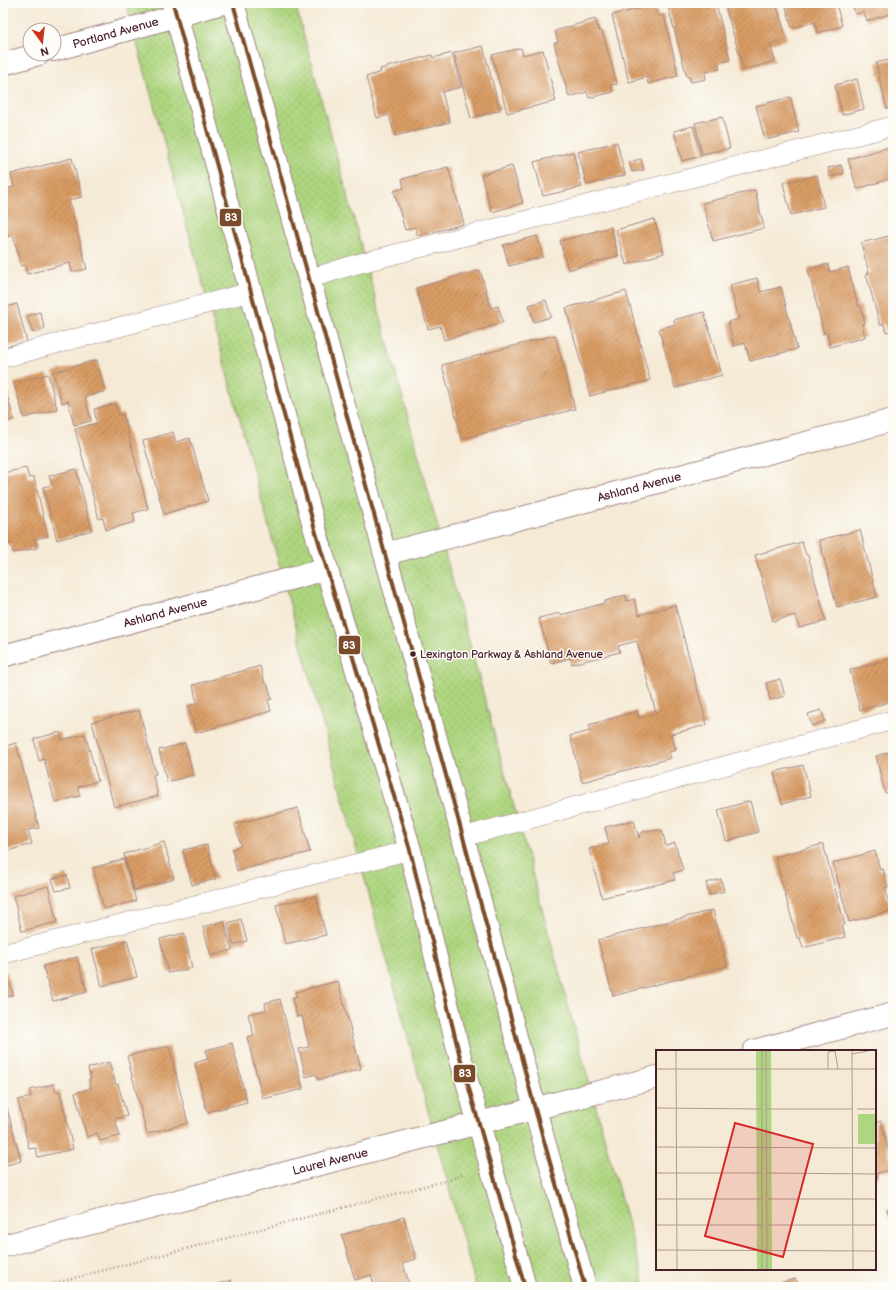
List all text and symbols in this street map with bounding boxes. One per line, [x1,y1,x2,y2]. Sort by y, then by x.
street label: Portland Avenue [71,14,161,52]
north arrow [22,22,62,62]
text: N [39,44,50,59]
line badge: 83 [219,208,242,227]
text: 83 [224,211,238,224]
street label: Ashland Avenue [596,469,683,506]
street label: Ashland Avenue [122,595,209,631]
line badge: 83 [338,635,361,655]
text: 83 [342,639,356,652]
place label: Lexington Parkway & Ashland Avenue [420,648,604,661]
marker: Lexington Parkway & Ashland Avenue [408,649,418,659]
inset map [656,1050,876,1270]
line badge: 83 [453,1064,476,1083]
text: 83 [458,1067,472,1080]
street label: Laurel Avenue [291,1145,370,1179]

